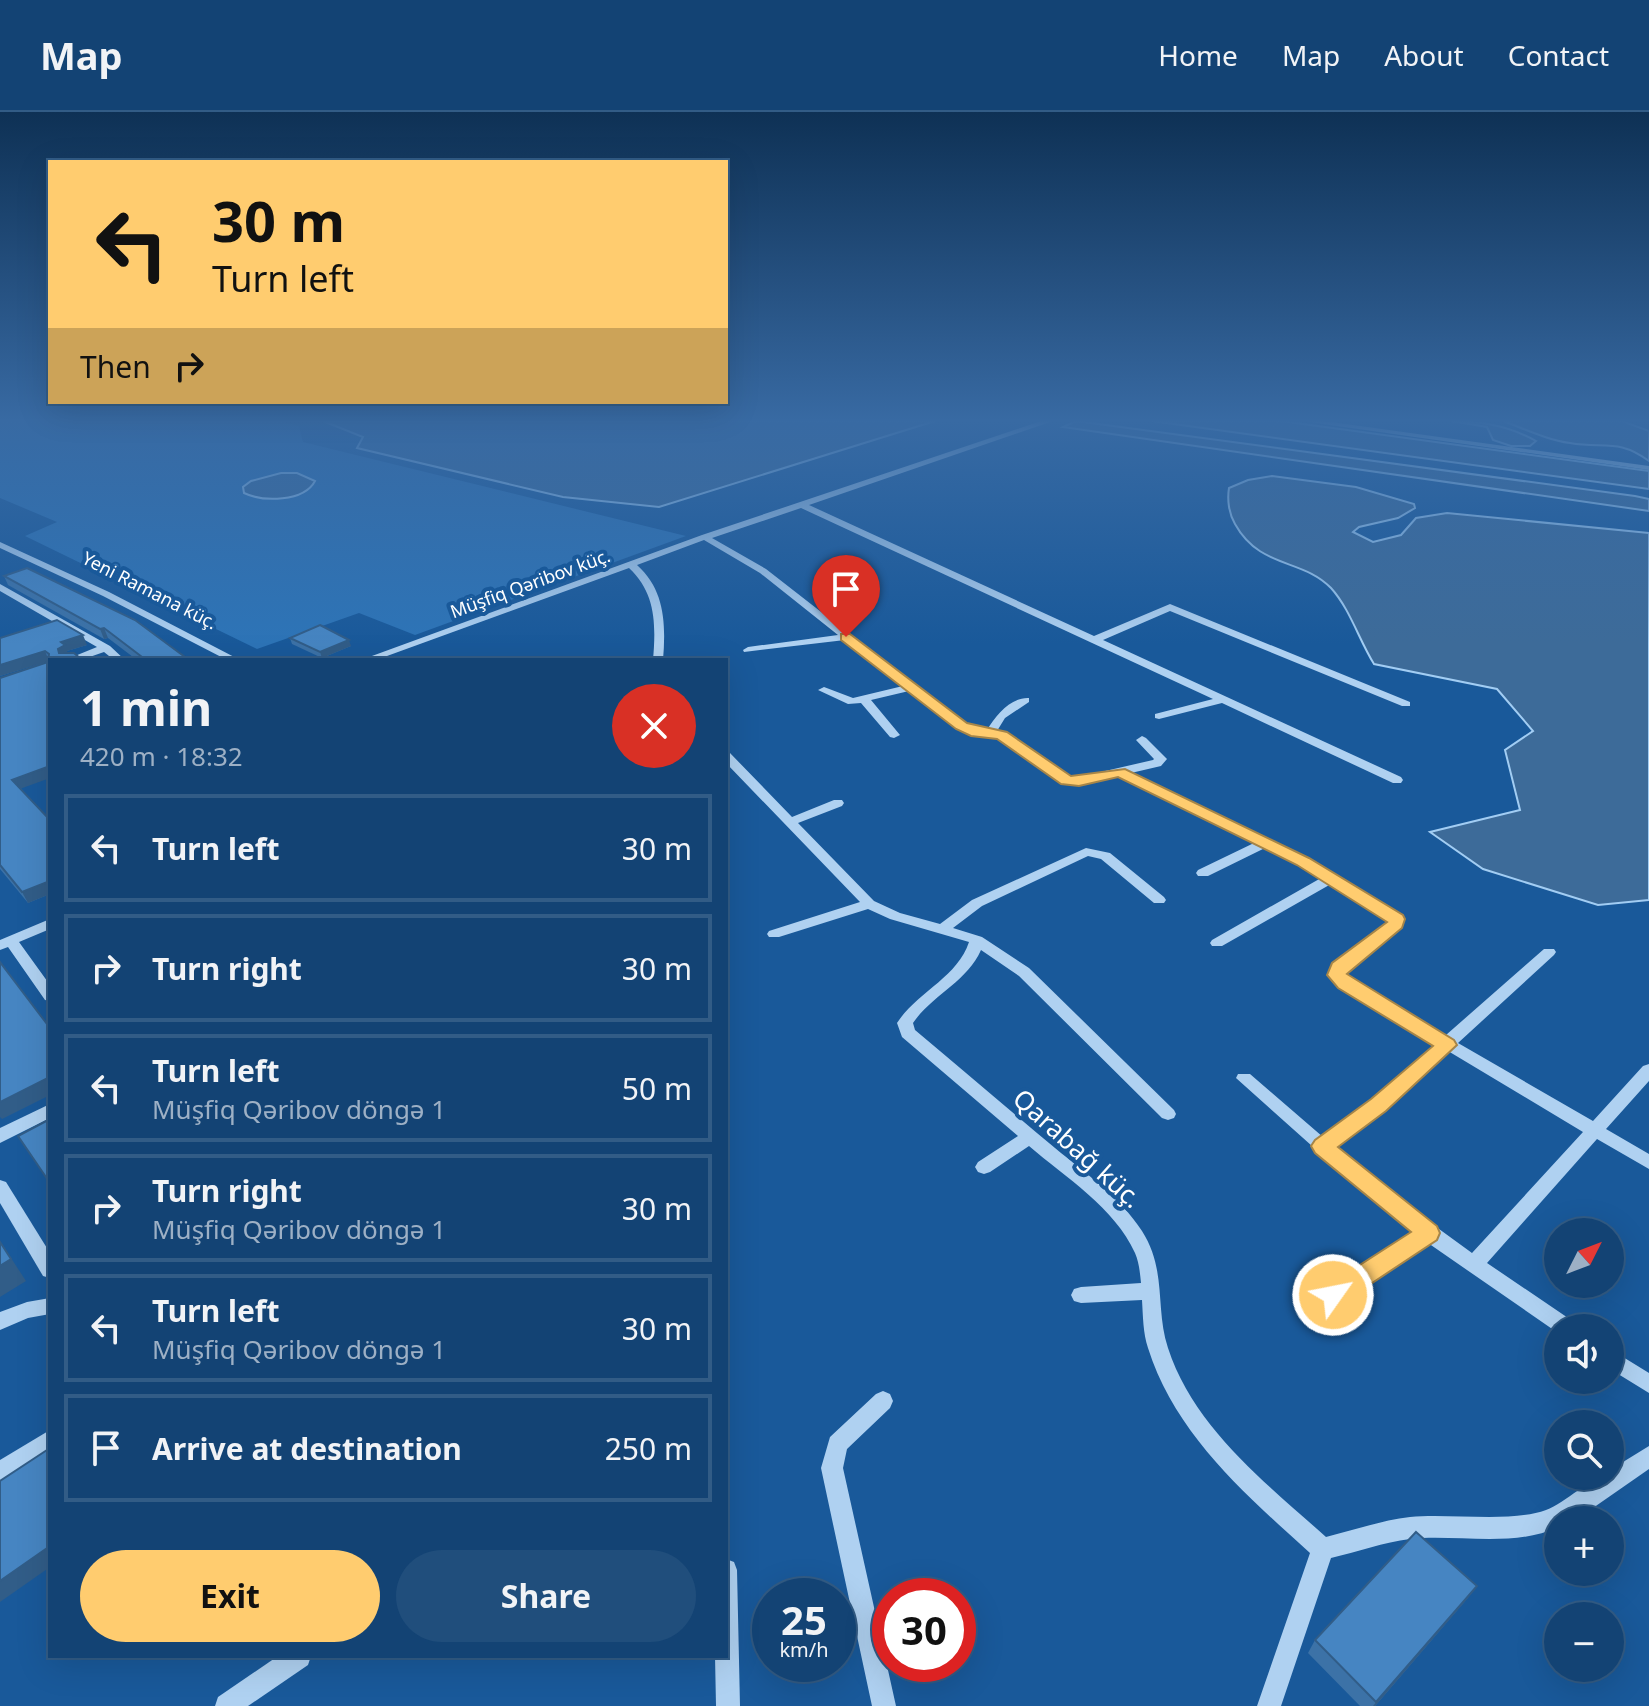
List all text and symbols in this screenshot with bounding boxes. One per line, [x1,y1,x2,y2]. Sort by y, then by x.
text: Map [40,29,123,81]
text: Home [1158,36,1238,74]
text: Map [1282,36,1340,74]
text: About [1384,36,1464,74]
text: Contact [1508,36,1609,74]
text: 30 m [212,182,345,258]
icon: left [80,192,184,296]
text: Turn left [212,254,354,303]
icon: right [167,344,211,388]
text: Then [80,346,151,387]
street label: Müşfiq Qəribov küç. [447,543,613,623]
street label: Yeni Ramana küç. [79,546,221,634]
pin [812,555,880,637]
icon: arrive [824,567,868,611]
text: 1 min [80,675,212,740]
button: close [612,684,696,768]
text: 420 m · 18:32 [80,738,243,774]
icon: left [84,826,128,870]
text: Turn left [152,828,280,869]
text: 30 m [622,828,692,869]
icon: right [84,946,128,990]
text: Turn right [152,948,302,989]
text: 30 m [622,948,692,989]
text: Turn left [152,1050,280,1091]
icon: left [84,1066,128,1110]
text: 50 m [622,1068,692,1109]
street label: Qarabağ küç. [1006,1080,1150,1216]
text: Müşfiq Qəribov döngə 1 [152,1091,446,1127]
text: Turn right [152,1170,302,1211]
icon: right [84,1186,128,1230]
text: 30 m [622,1188,692,1229]
text: Müşfiq Qəribov döngə 1 [152,1211,446,1247]
north arrow [1544,1218,1624,1298]
map controls [1544,1218,1624,1682]
position arrow [1291,1253,1375,1337]
text: Turn left [152,1290,280,1331]
icon: left [84,1306,128,1350]
text: 30 m [622,1308,692,1349]
button: sound [1544,1314,1624,1394]
text: Müşfiq Qəribov döngə 1 [152,1331,446,1367]
button: search [1544,1410,1624,1490]
icon: arrive [84,1426,128,1470]
text: Arrive at destination [152,1428,462,1469]
text: 250 m [605,1428,692,1469]
button: + [1544,1506,1624,1586]
button: Exit [80,1550,380,1642]
button: Share [396,1550,696,1642]
speed limit sign: 30 [872,1578,976,1682]
text: 25 [781,1592,827,1647]
button: − [1544,1602,1624,1682]
text: km/h [779,1636,829,1663]

